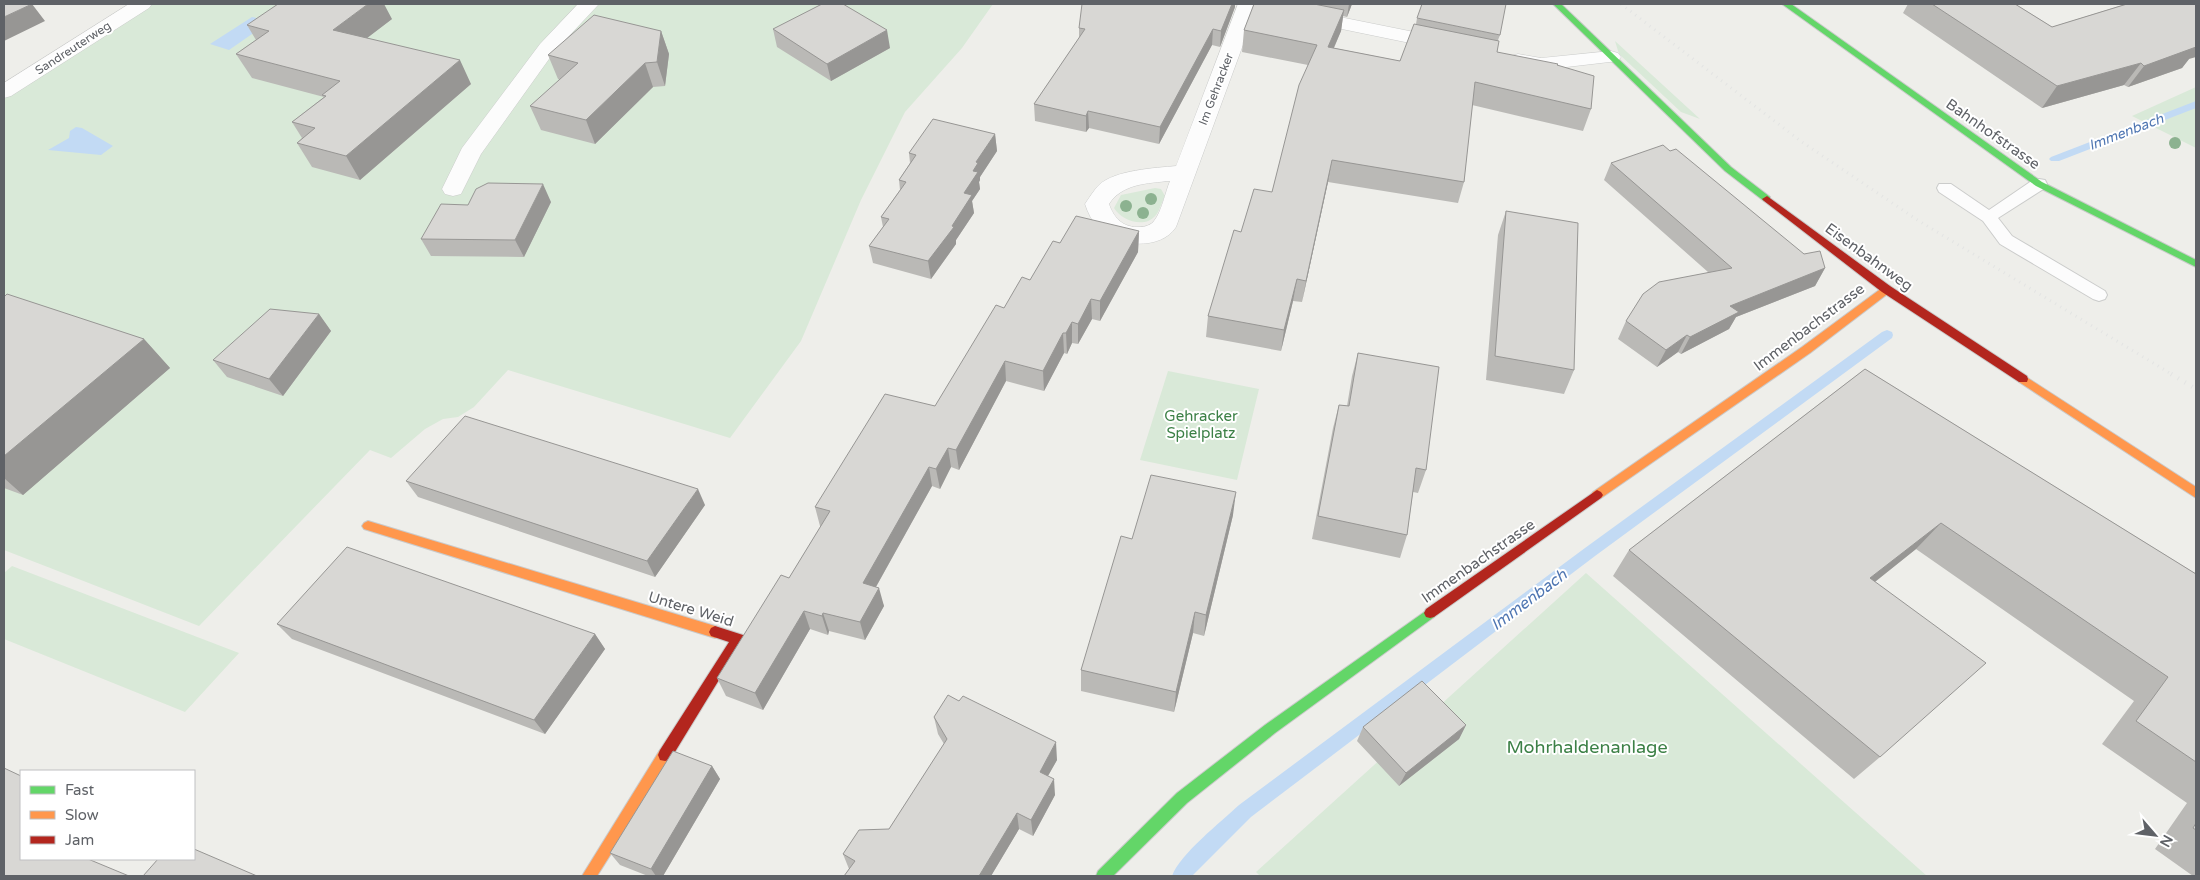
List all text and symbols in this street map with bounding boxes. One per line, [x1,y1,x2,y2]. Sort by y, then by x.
street label: Sandreuterweg [33,18,113,78]
street label: Im Gehracker [1196,51,1236,127]
street label: Bahnhofstrasse [1942,95,2044,173]
water label: Immenbach [2086,110,2166,154]
street label: Eisenbahnweg [1822,219,1916,295]
street label: Immenbachstrasse [1750,279,1868,375]
park label: Gehracker Spielplatz [1164,407,1238,442]
street label: Immenbachstrasse [1418,515,1538,607]
water label: Immenbach [1487,565,1571,635]
street label: Untere Weid [646,587,736,631]
park label: Mohrhaldenanlage [1506,736,1668,758]
legend [20,770,195,860]
text: Fast [65,781,95,799]
text: Slow [65,806,99,824]
north arrow [2130,810,2180,860]
text: Jam [65,831,94,849]
text: N [2156,832,2176,850]

